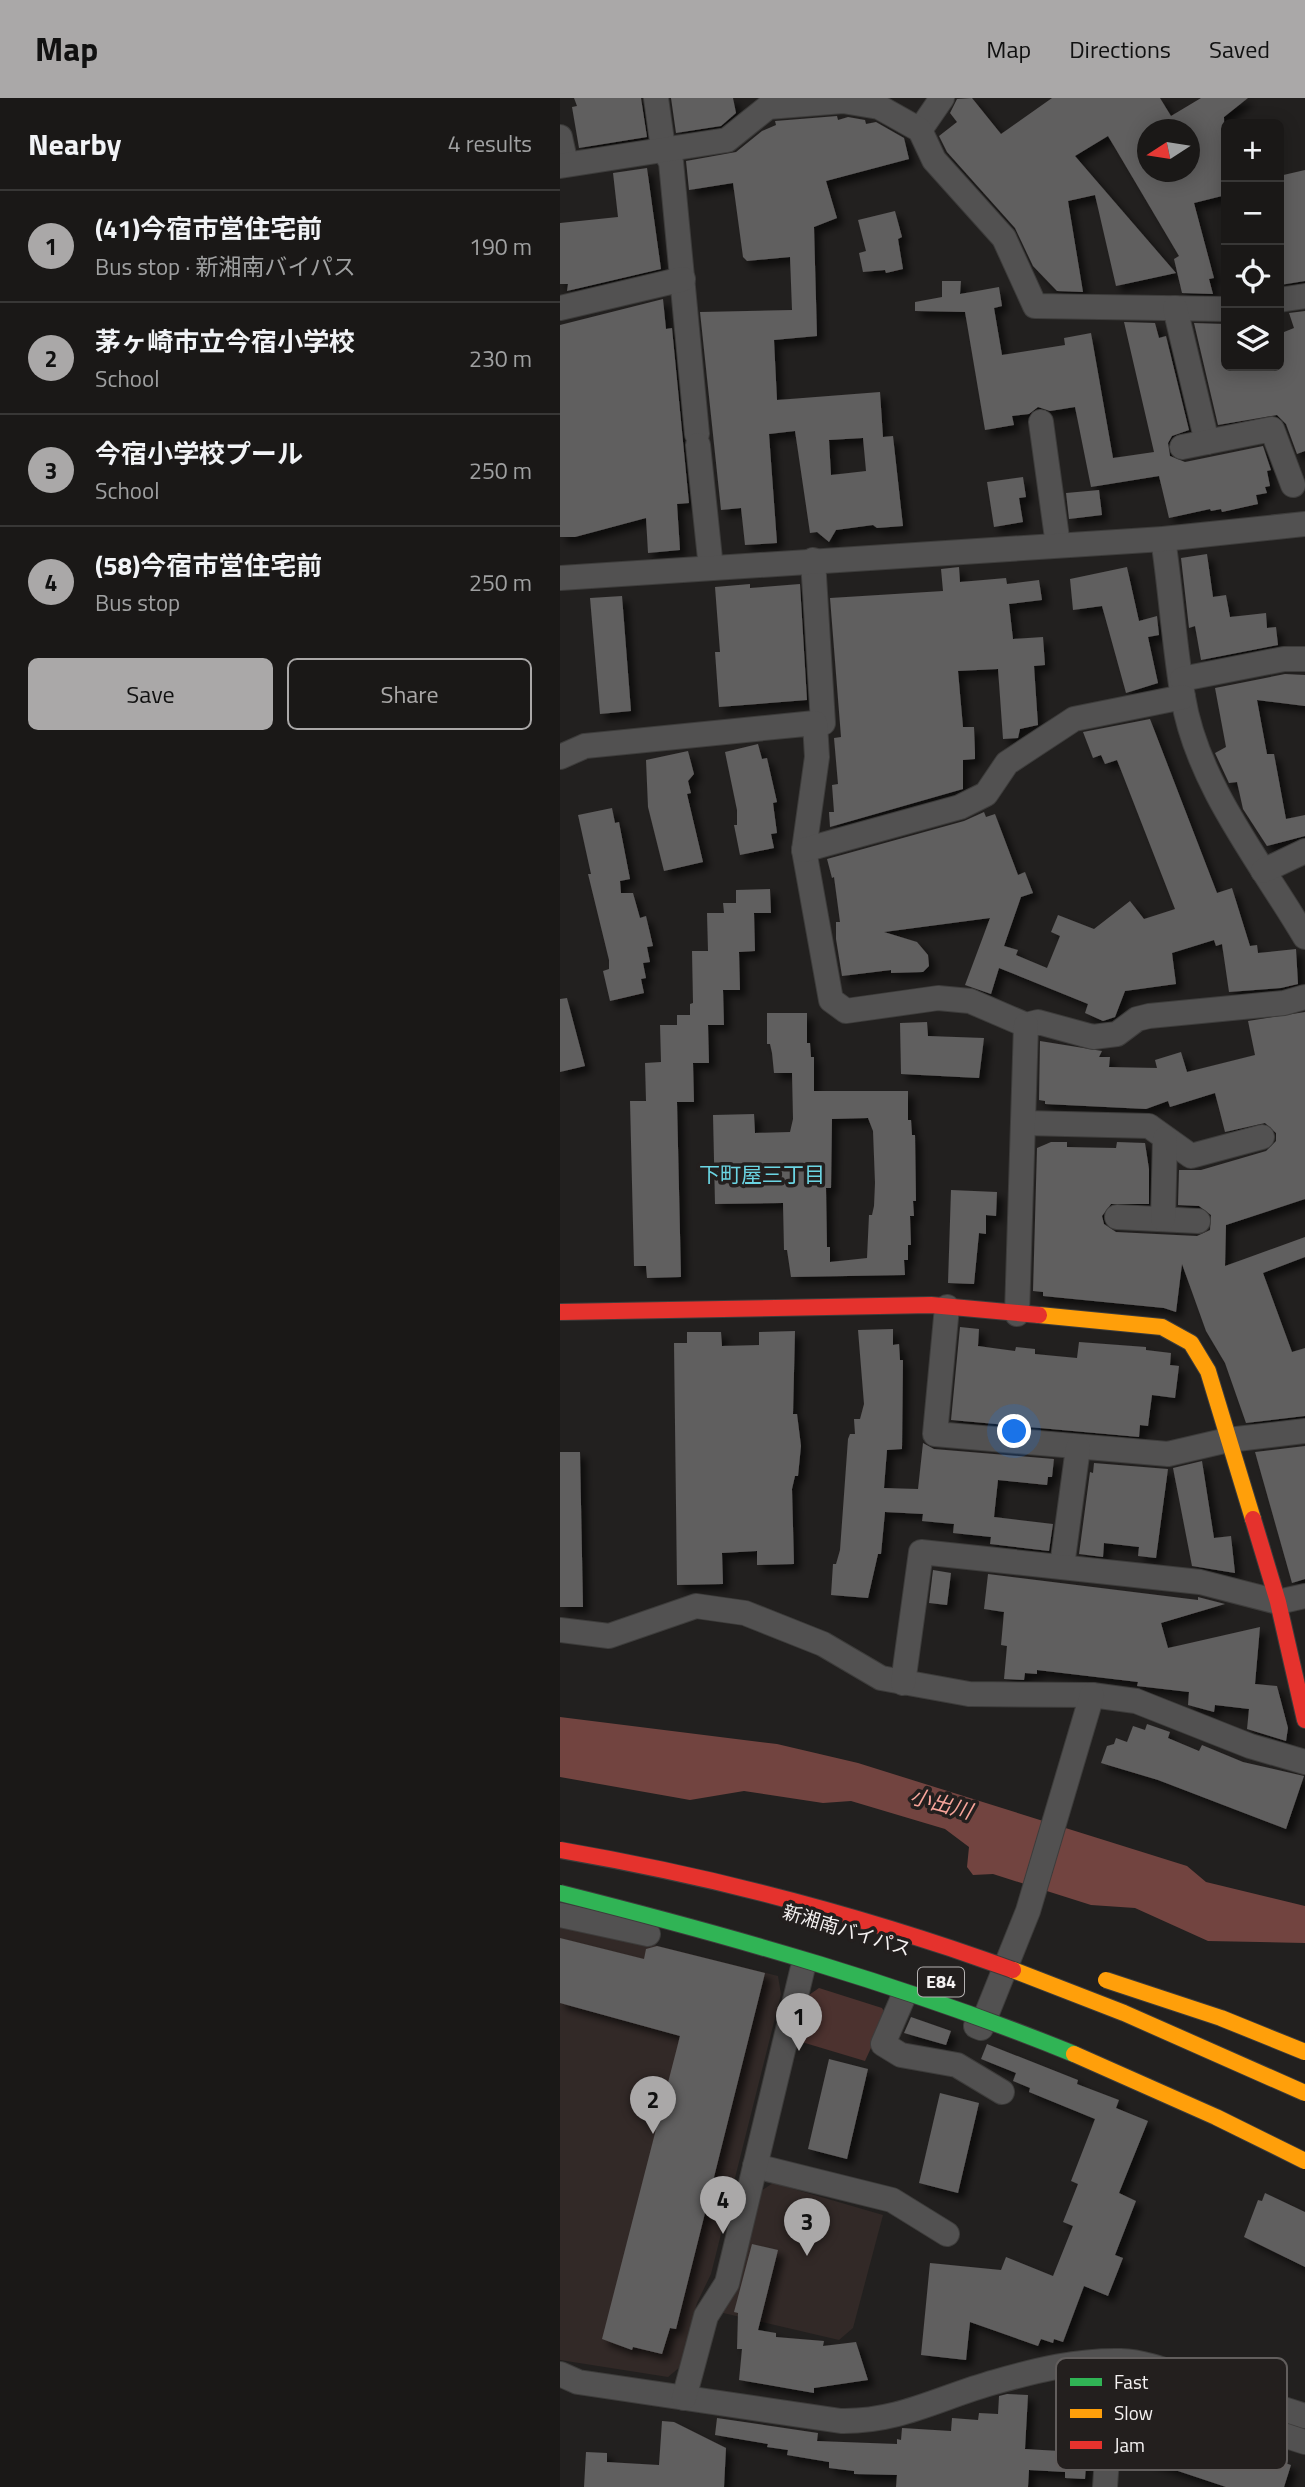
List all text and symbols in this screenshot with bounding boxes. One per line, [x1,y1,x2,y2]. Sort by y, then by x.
text: Map [35,24,98,74]
text: Map [986,31,1031,67]
text: Directions [1069,31,1171,67]
text: Saved [1209,31,1270,67]
north arrow [1137,119,1200,182]
map controls [1221,119,1284,371]
button: + [1221,119,1284,182]
text: Nearby [28,121,121,167]
text: 4 results [448,126,532,161]
button: − [1221,182,1284,245]
text: (41)今宿市営住宅前 [95,209,322,248]
text: 1 [45,229,57,264]
text: 190 m [469,229,532,264]
button: locate [1221,245,1284,308]
text: Bus stop · 新湘南バイパス [95,249,356,284]
button: layers [1221,308,1284,371]
text: 茅ヶ崎市立今宿小学校 [95,322,355,361]
text: 2 [45,341,57,376]
text: 230 m [469,341,532,376]
text: School [95,361,159,396]
text: 今宿小学校プール [95,434,303,473]
text: 3 [45,453,57,488]
text: 250 m [469,453,532,488]
text: School [95,473,159,508]
text: (58)今宿市営住宅前 [95,546,322,585]
text: 4 [45,565,57,600]
text: 250 m [469,565,532,600]
text: Bus stop [95,585,180,620]
button: Save [28,658,273,730]
button: Share [287,658,532,730]
district label: 下町屋三丁目 [699,1158,825,1190]
your location [997,1414,1031,1448]
water label: 小出川 [907,1779,978,1827]
street label: 新湘南バイパス [779,1896,915,1963]
road number: E84 [918,1968,964,1996]
pin: 1 [776,1993,822,2051]
pin: 2 [630,2076,676,2134]
pin: 4 [700,2176,746,2234]
pin: 3 [784,2198,830,2256]
legend [1056,2358,1287,2470]
text: Fast [1114,2367,1149,2396]
text: Slow [1114,2398,1153,2427]
text: Jam [1114,2430,1145,2459]

